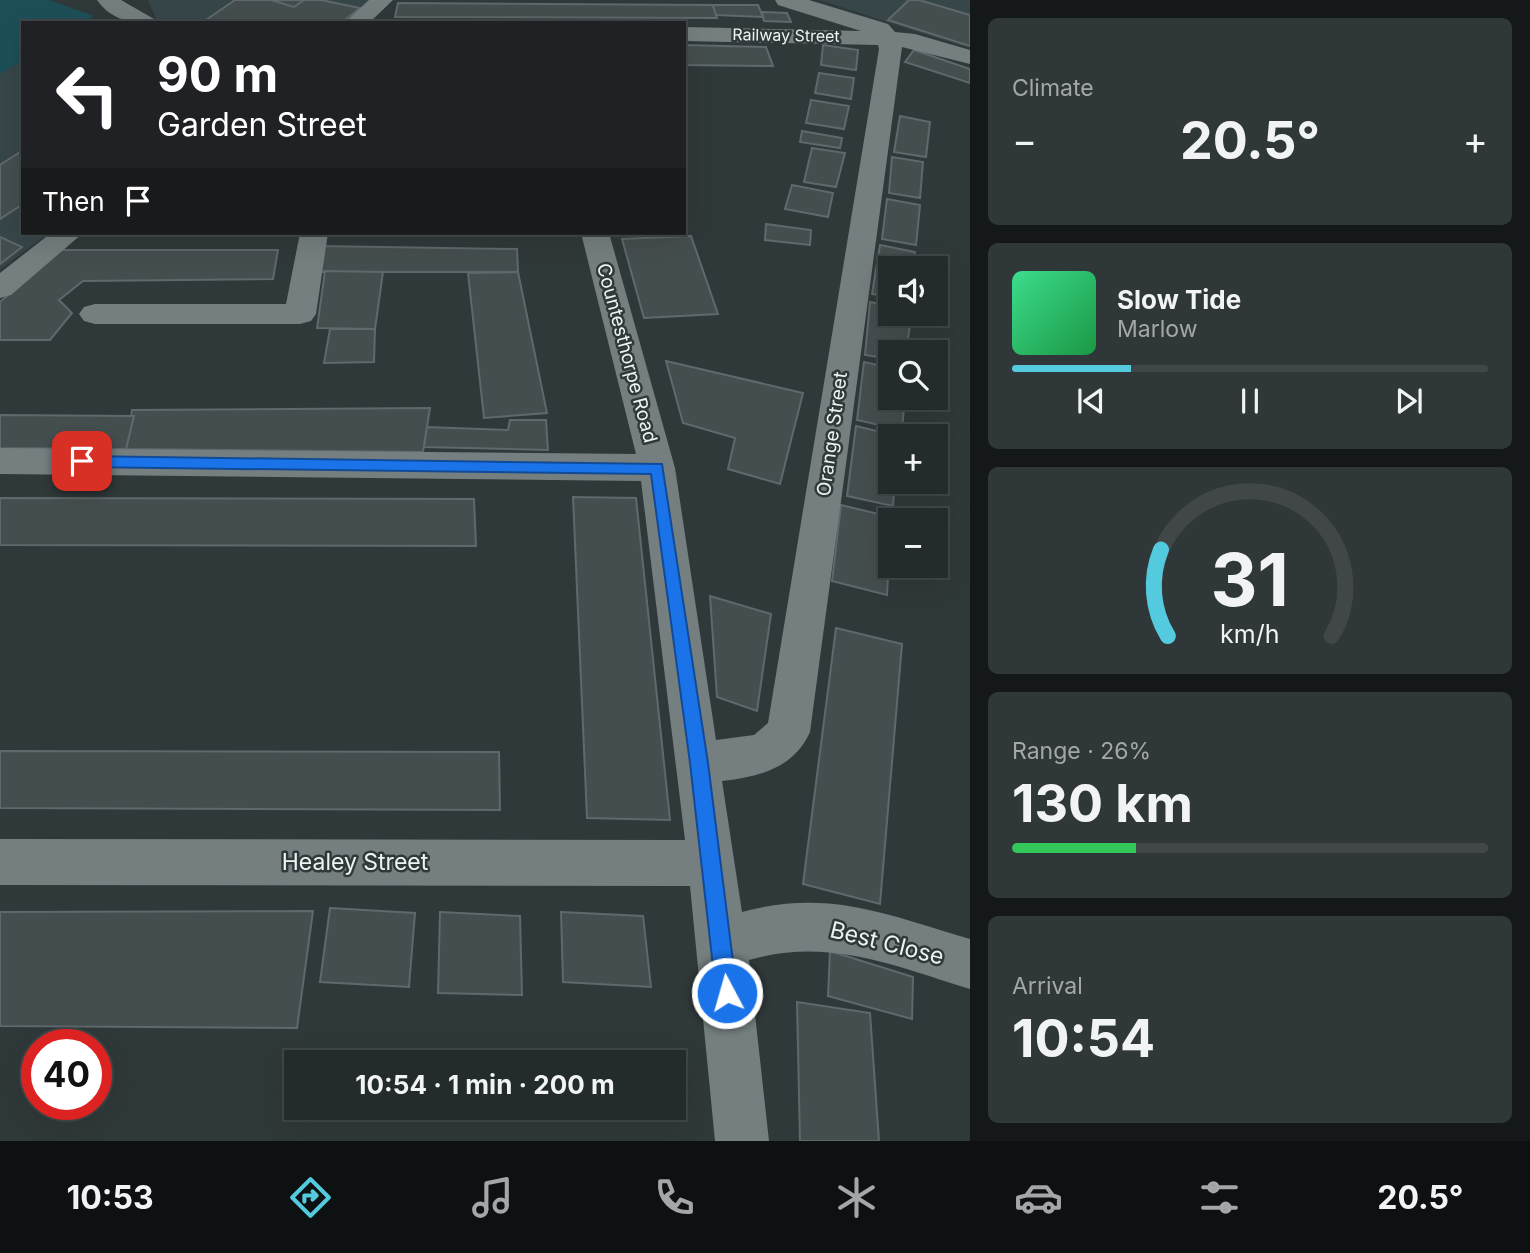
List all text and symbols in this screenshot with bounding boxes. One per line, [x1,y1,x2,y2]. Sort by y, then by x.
street label: Railway Street [732,24,840,46]
text: 90 m [157,45,278,104]
icon: left [42,49,133,140]
text: Climate [1012,74,1094,102]
text: Garden Street [157,105,367,144]
text: 20.5° [1180,109,1320,172]
text: − [1012,117,1037,163]
text: + [1463,117,1488,163]
icon: arrive [119,182,157,220]
text: Then [42,186,105,217]
map controls [878,256,948,578]
button: sound [878,256,948,326]
street label: Countesthorpe Road [592,261,662,445]
text: Slow Tide [1117,284,1241,315]
text: Marlow [1117,315,1197,343]
button: search [878,340,948,410]
street label: Orange Street [812,370,852,498]
icon: previous [1072,382,1110,420]
icon: pause [1231,382,1269,420]
icon: next [1390,382,1428,420]
button: + [878,424,948,494]
pin [52,431,112,491]
icon: arrive [63,442,101,480]
button: − [878,508,948,578]
text: 31 [1211,536,1289,625]
text: km/h [1220,619,1280,649]
text: Range · 26% [1012,737,1151,765]
text: 130 km [1012,772,1193,835]
street label: Healey Street [282,848,429,876]
street label: Best Close [827,915,947,971]
position arrow [690,956,764,1030]
text: Arrival [1012,972,1083,1000]
text: 10:54 [1012,1007,1155,1070]
speed limit sign: 40 [21,1029,112,1120]
text: 10:54 · 1 min · 200 m [355,1069,615,1100]
icon: directions [286,1173,335,1222]
icon: music [468,1173,517,1222]
icon: phone [650,1173,699,1222]
icon: climate [832,1173,881,1222]
icon: car [1014,1173,1063,1222]
icon: filters [1195,1173,1244,1222]
text: 10:53 [66,1178,154,1217]
text: 20.5° [1377,1178,1464,1217]

